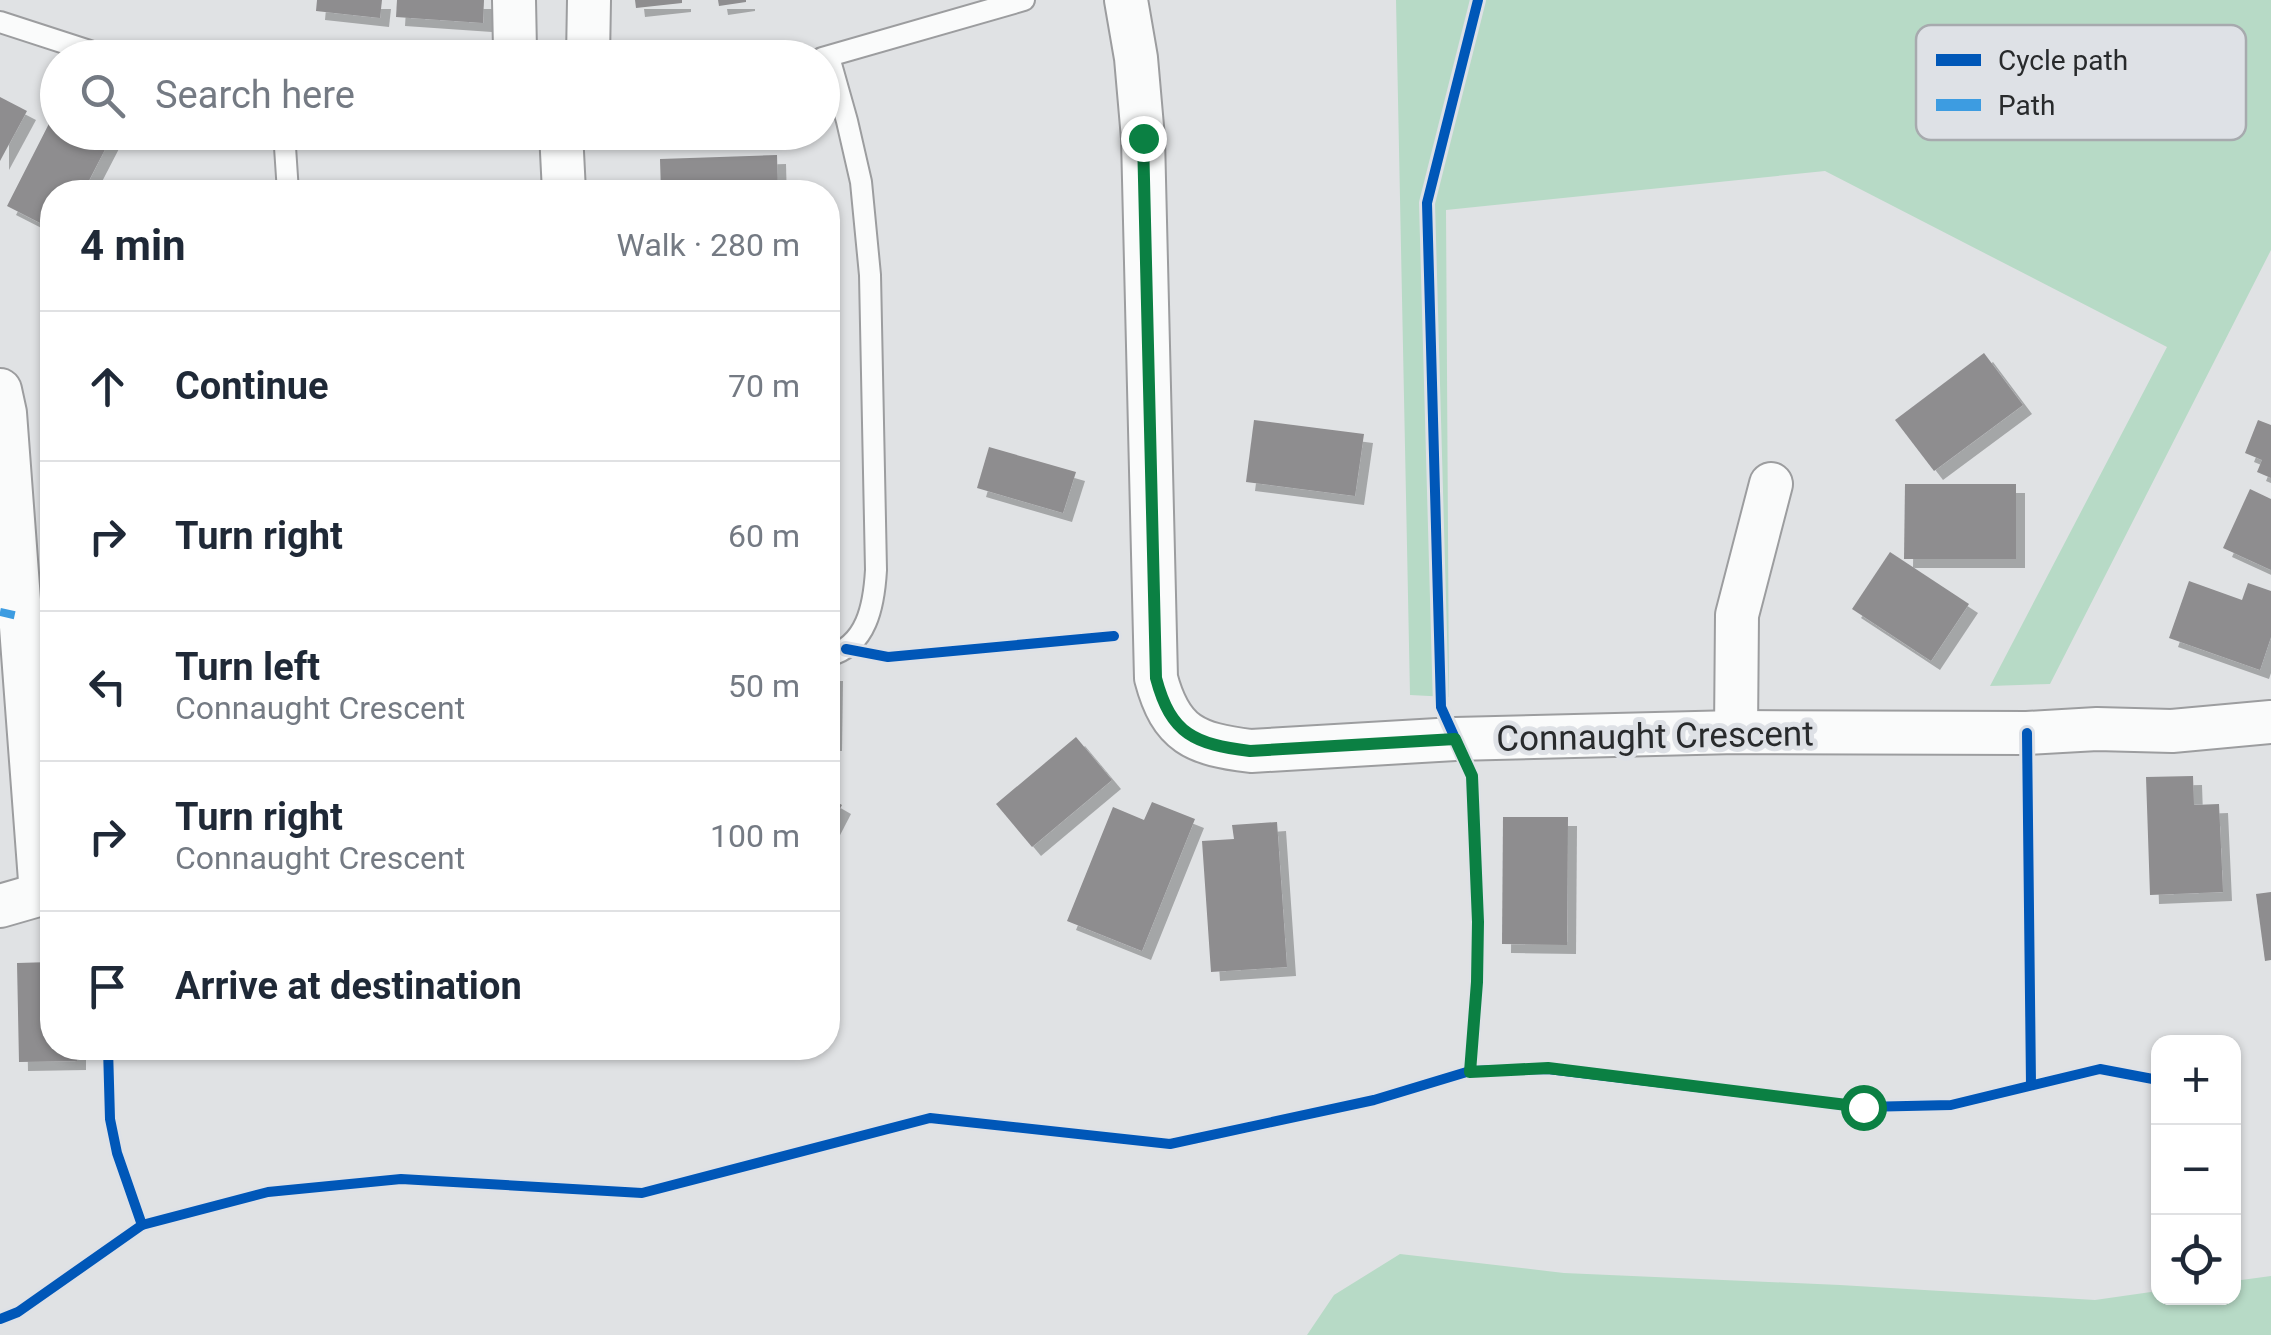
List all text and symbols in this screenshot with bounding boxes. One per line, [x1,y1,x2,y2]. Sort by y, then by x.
legend [1916,25,2246,140]
search box [40,40,840,150]
text: Cycle path [1998,44,2128,77]
icon: search [75,68,130,123]
text: Search here [155,73,355,117]
text: Path [1998,89,2055,122]
route end [1121,116,1167,162]
text: 4 min [80,221,186,270]
text: Walk · 280 m [617,226,800,264]
icon: ahead [80,359,135,414]
text: Continue [175,364,329,408]
text: 70 m [728,367,800,405]
icon: right [80,509,135,564]
text: Turn right [175,514,343,558]
text: 60 m [728,517,800,555]
text: Turn left [175,645,320,689]
icon: left [80,659,135,714]
text: 50 m [728,667,800,705]
text: Connaught Crescent [175,689,465,727]
street label: Connaught Crescent [1496,713,1814,760]
text: Turn right [175,795,343,839]
icon: right [80,809,135,864]
text: 100 m [710,817,800,855]
text: Connaught Crescent [175,839,465,877]
icon: arrive [80,959,135,1014]
text: Arrive at destination [175,964,522,1008]
map controls [2151,1035,2241,1305]
button: + [2151,1035,2241,1125]
route start [1841,1085,1887,1131]
button: − [2151,1125,2241,1215]
button: locate [2151,1215,2241,1305]

